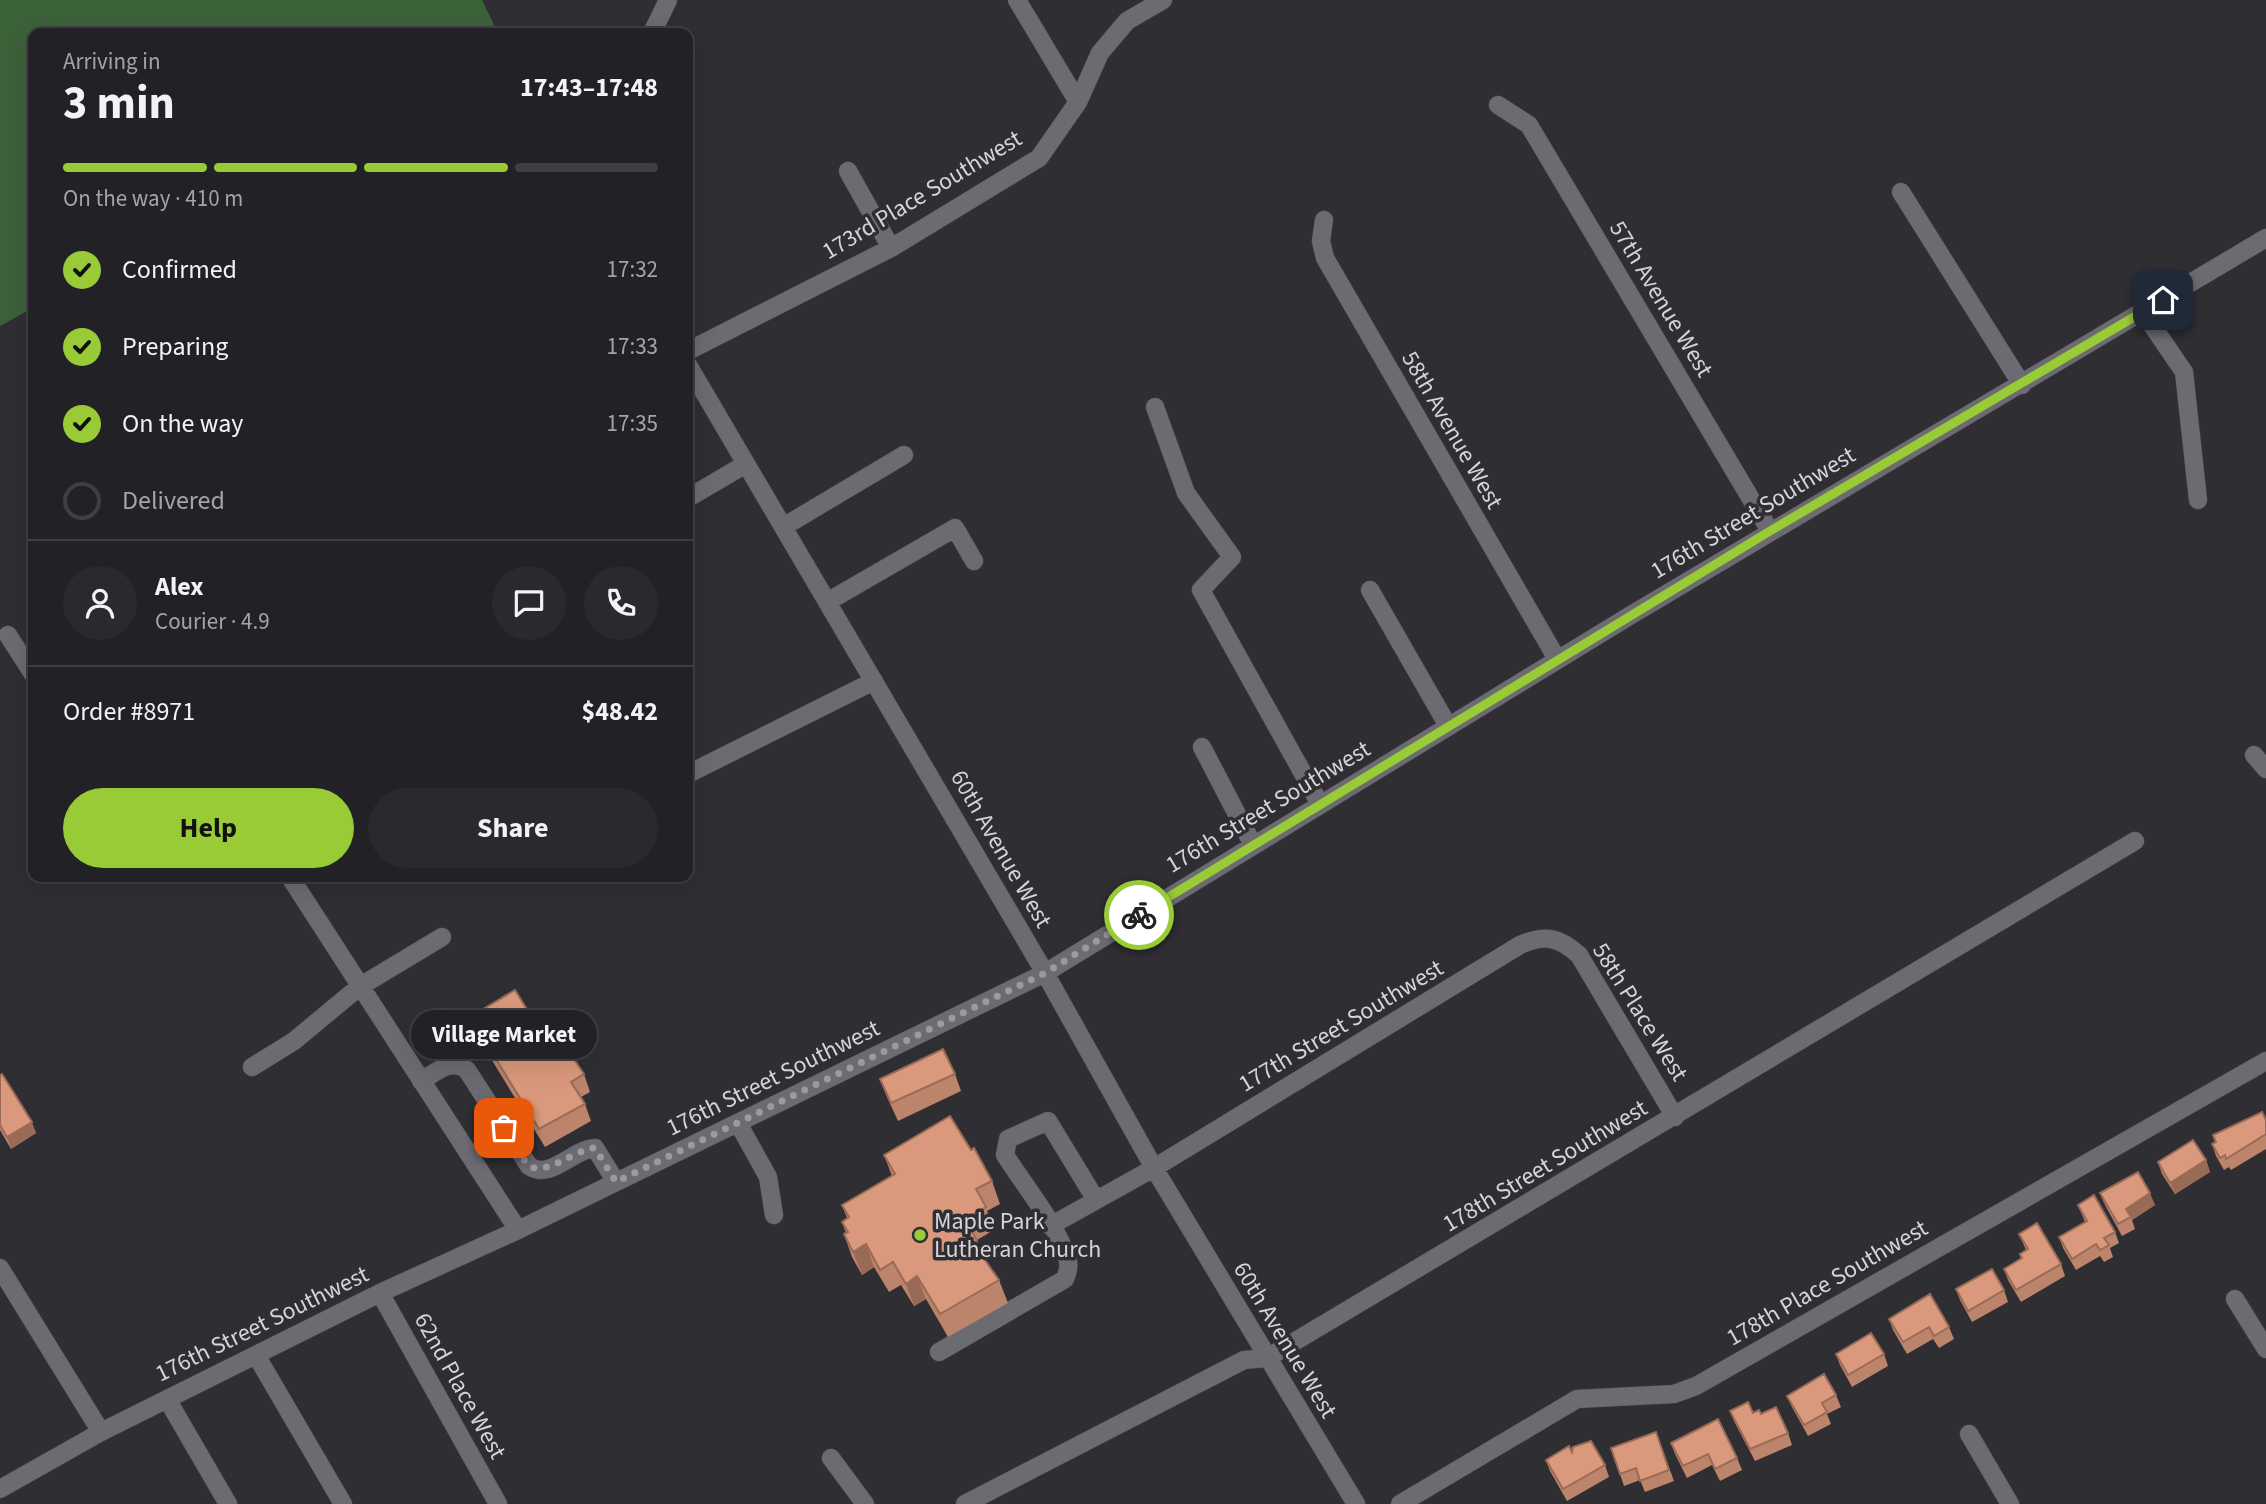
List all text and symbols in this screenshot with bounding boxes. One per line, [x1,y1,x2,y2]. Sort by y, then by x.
text: Arriving in [63,45,161,78]
text: 17:43–17:48 [520,69,658,106]
text: 3 min [63,71,175,136]
street label: 173rd Place Southwest [815,121,1029,269]
text: On the way · 410 m [63,182,243,215]
street label: 57th Avenue West [1600,214,1722,384]
icon: check [63,251,101,289]
text: Confirmed [122,251,237,288]
text: 17:32 [607,253,658,286]
pin [2133,270,2193,330]
icon: home [2144,281,2182,319]
icon: check [63,328,101,366]
text: Preparing [122,328,228,365]
text: 17:33 [607,330,658,363]
street label: 58th Avenue West [1393,345,1511,515]
icon: check [63,405,101,443]
text: On the way [122,405,243,442]
text: 17:35 [607,407,658,440]
street label: 176th Street Southwest [1644,438,1862,588]
text: Delivered [122,482,225,519]
button: person [63,566,137,640]
button: chat [492,566,566,640]
button: phone [584,566,658,640]
text: Alex [155,568,204,605]
text: Courier · 4.9 [155,605,270,638]
text: Order #8971 [63,693,195,730]
text: $48.42 [582,693,658,730]
street label: 176th Street Southwest [1159,732,1377,882]
street label: 60th Avenue West [942,764,1060,934]
button: Help [63,788,354,868]
button: Share [368,788,658,868]
courier [1104,880,1174,950]
icon: bike [1120,896,1158,934]
street label: 58th Place West [1583,936,1697,1088]
street label: 177th Street Southwest [1232,951,1450,1101]
callout: Village Market [411,1009,597,1058]
street label: 176th Street Southwest [660,1011,886,1145]
text: Village Market [432,1018,576,1051]
street label: 178th Street Southwest [1436,1091,1654,1241]
pin [474,1098,534,1158]
icon: bag [485,1109,523,1147]
place label: Maple Park Lutheran Church [934,1204,1101,1267]
street label: 178th Place Southwest [1720,1211,1934,1355]
marker: Maple Park Lutheran Church [912,1227,928,1243]
street label: 60th Avenue West [1224,1255,1346,1425]
street label: 176th Street Southwest [149,1257,375,1391]
street label: 62nd Place West [405,1306,515,1466]

